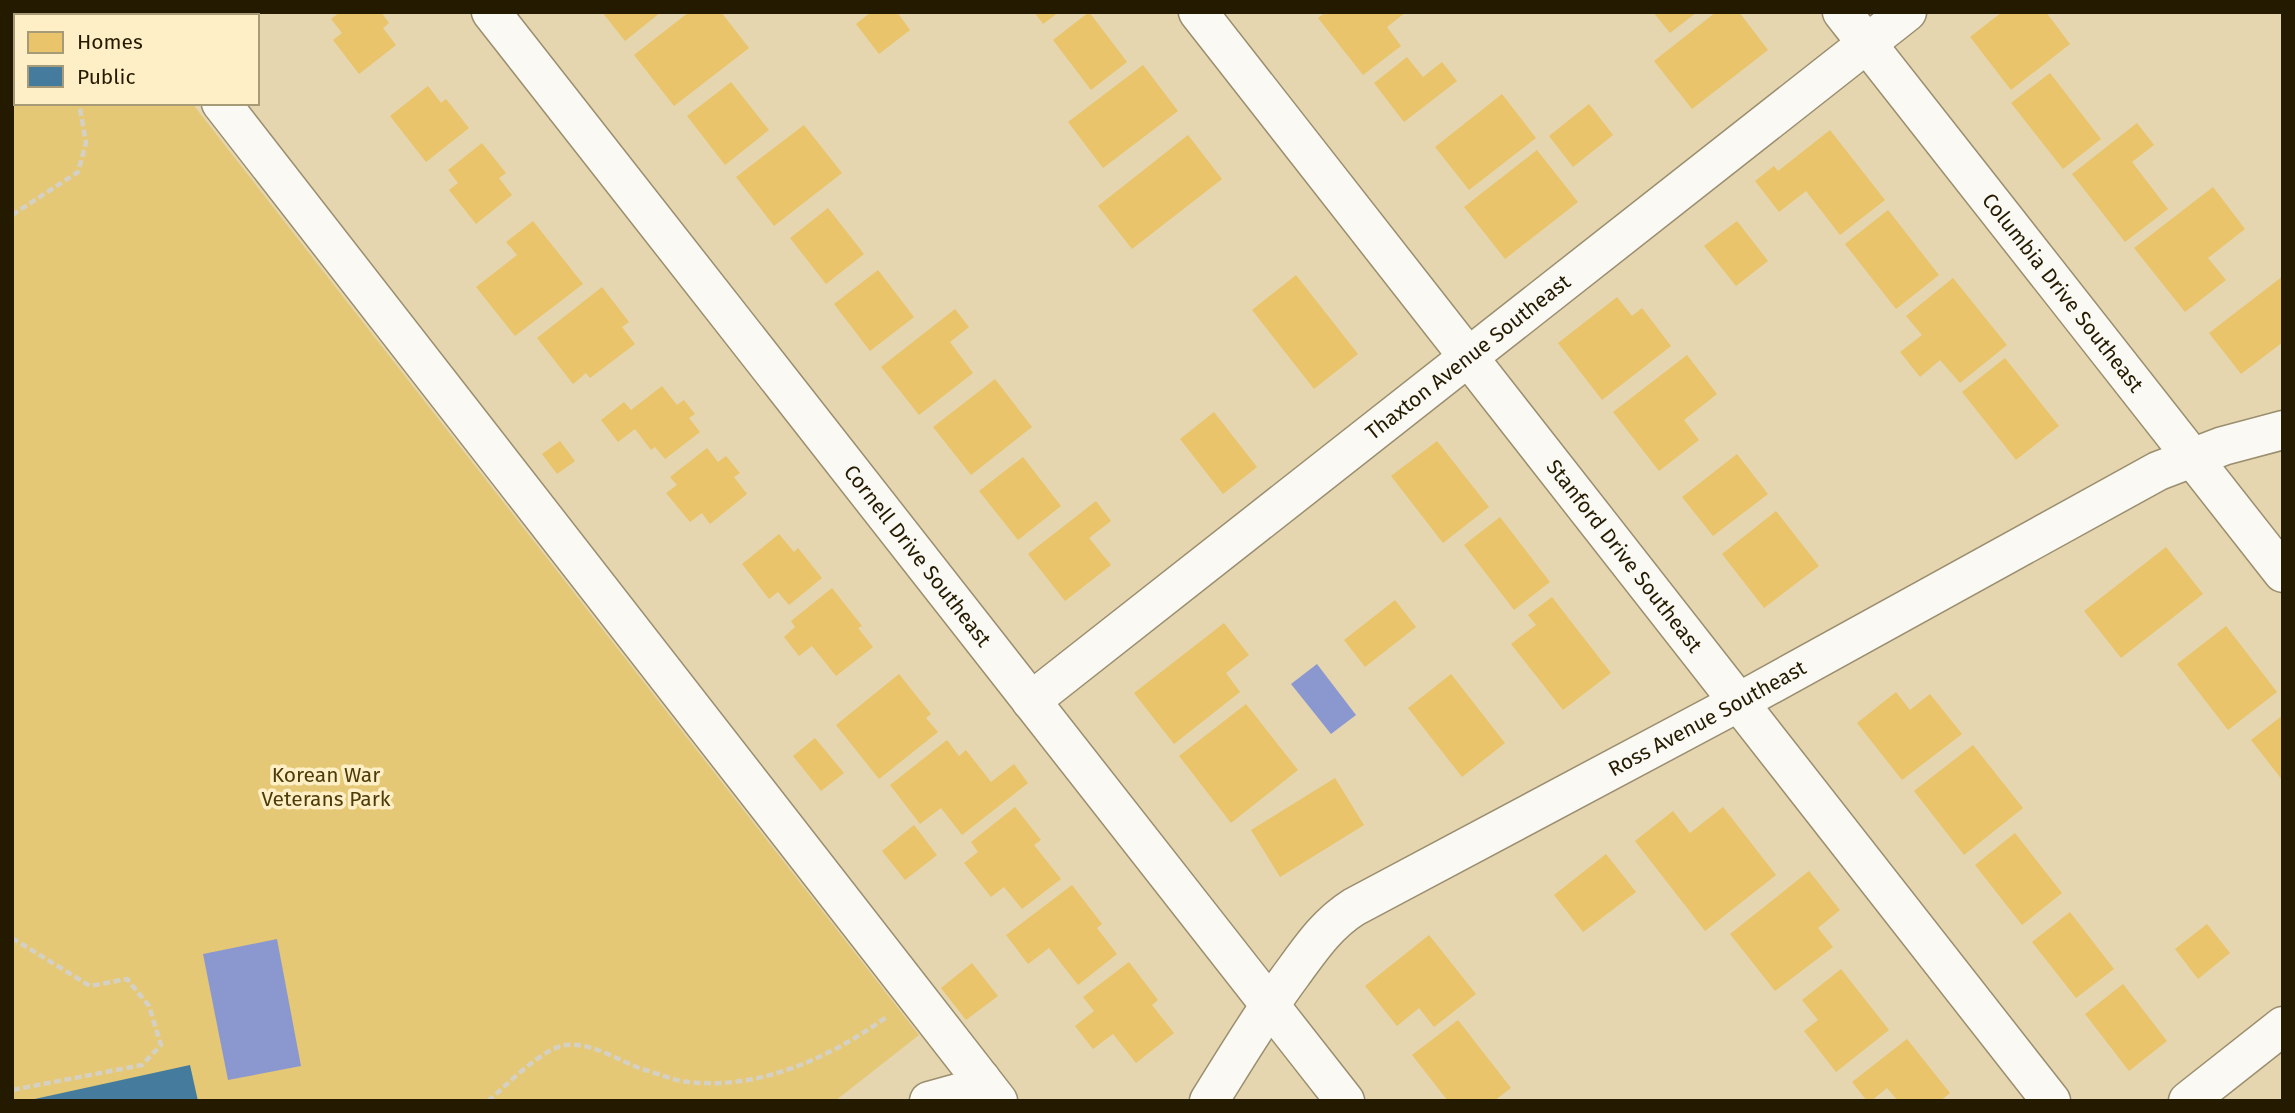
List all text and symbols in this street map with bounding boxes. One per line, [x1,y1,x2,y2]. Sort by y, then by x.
legend [14,14,259,105]
text: Homes [77,29,143,55]
text: Public [77,64,135,90]
street label: Columbia Drive Southeast [1976,188,2149,398]
street label: Thaxton Avenue Southeast [1360,269,1576,446]
street label: Stanford Drive Southeast [1540,454,1708,658]
street label: Cornell Drive Southeast [838,460,997,652]
street label: Ross Avenue Southeast [1604,654,1811,782]
park label: Korean War Veterans Park [261,762,391,812]

